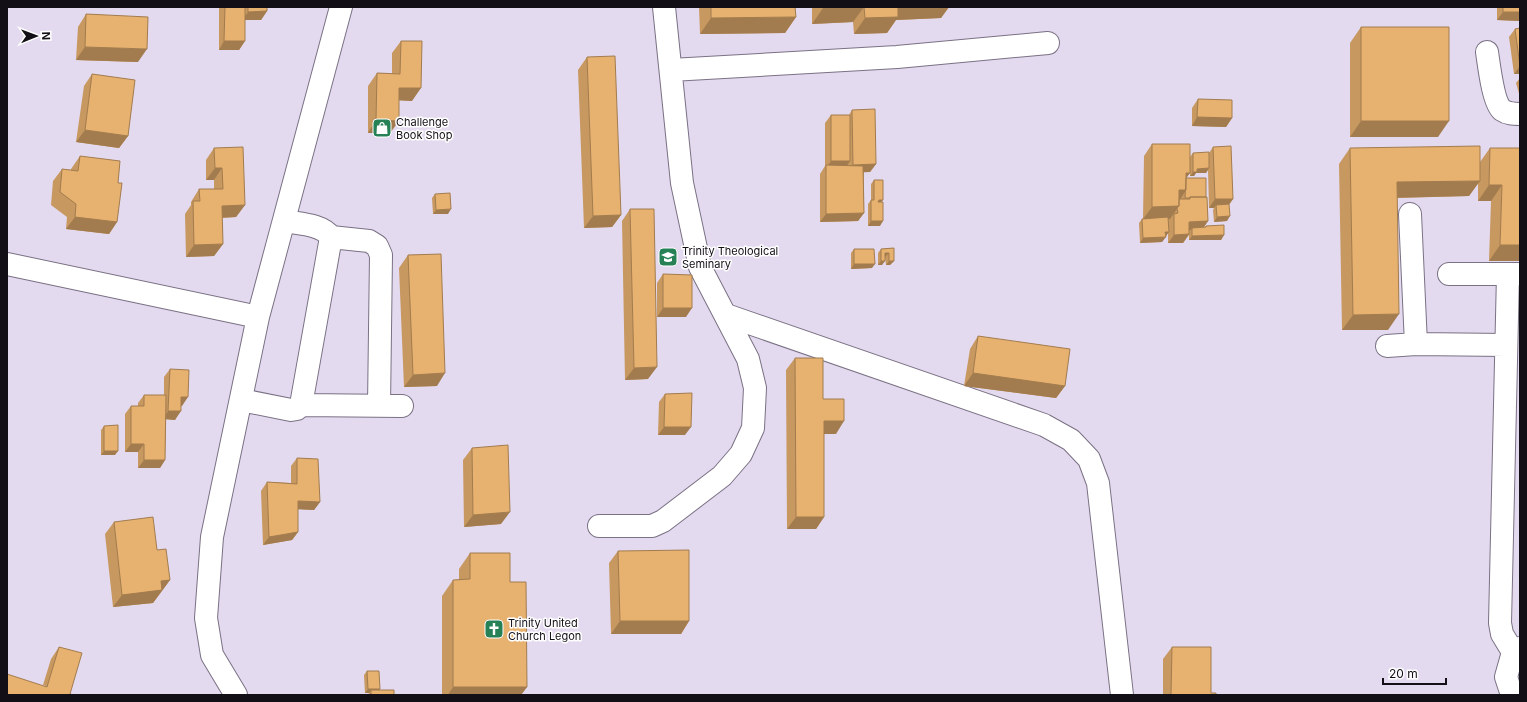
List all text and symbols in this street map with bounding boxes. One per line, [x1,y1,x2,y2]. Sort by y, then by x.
north arrow [16,16,56,56]
text: N [39,32,53,40]
place label: Challenge Book Shop [396,115,453,142]
shop icon: Challenge Book Shop [371,117,393,139]
place label: Trinity Theological Seminary [682,244,778,271]
school or university icon: Trinity Theological Seminary [657,246,679,268]
place label: Trinity United Church Legon [508,616,581,643]
church icon: Trinity United Church Legon [483,618,505,640]
scale bar [1383,660,1446,686]
text: 20 m [1389,666,1418,681]

